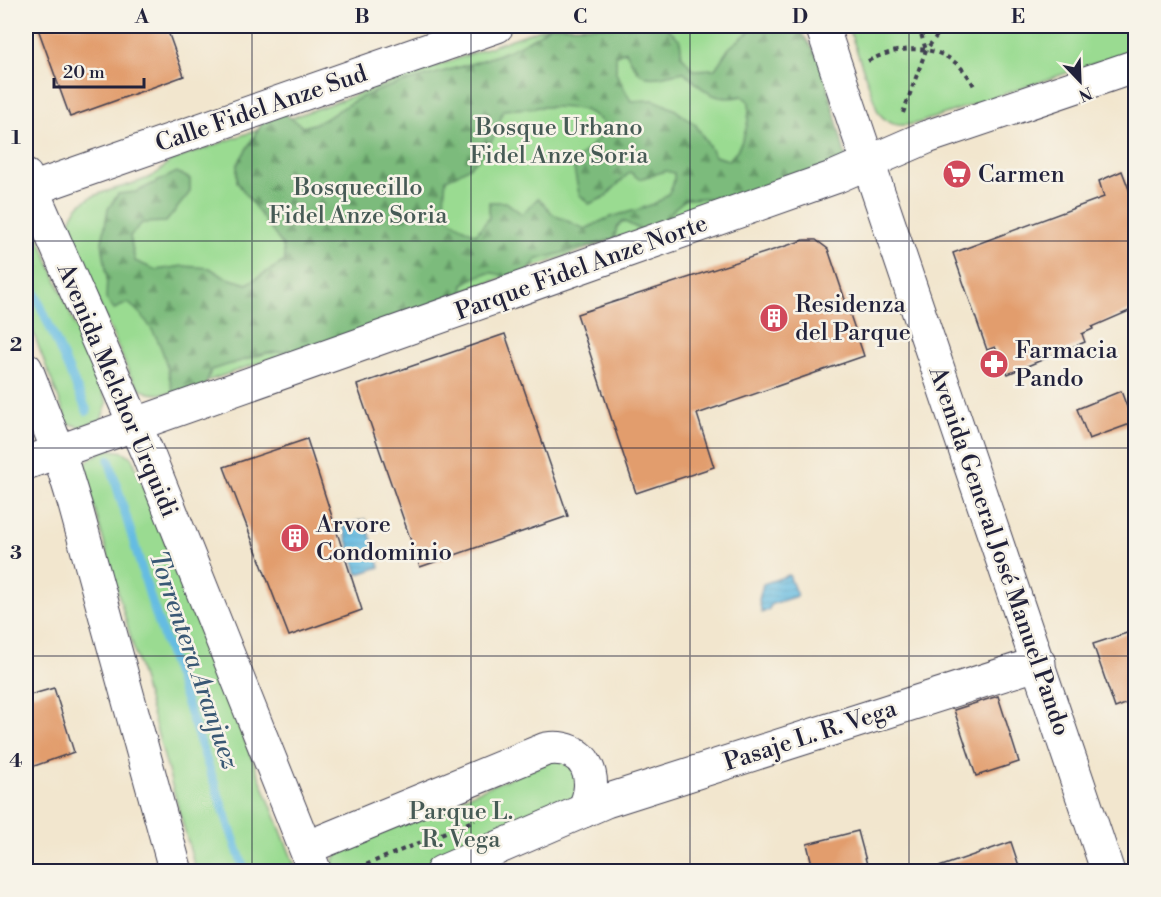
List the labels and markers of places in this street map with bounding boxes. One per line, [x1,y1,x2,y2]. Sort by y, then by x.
supermarket icon: Carmen [941,158,973,190]
place label: Carmen [978,160,1065,190]
place label: Residenza del Parque [795,290,911,348]
building icon: Residenza del Parque [758,302,790,334]
place label: Farmacia Pando [1015,336,1118,394]
pharmacy icon: Farmacia Pando [978,348,1010,380]
place label: Arvore Condominio [315,510,452,568]
building icon: Arvore Condominio [279,522,311,554]

